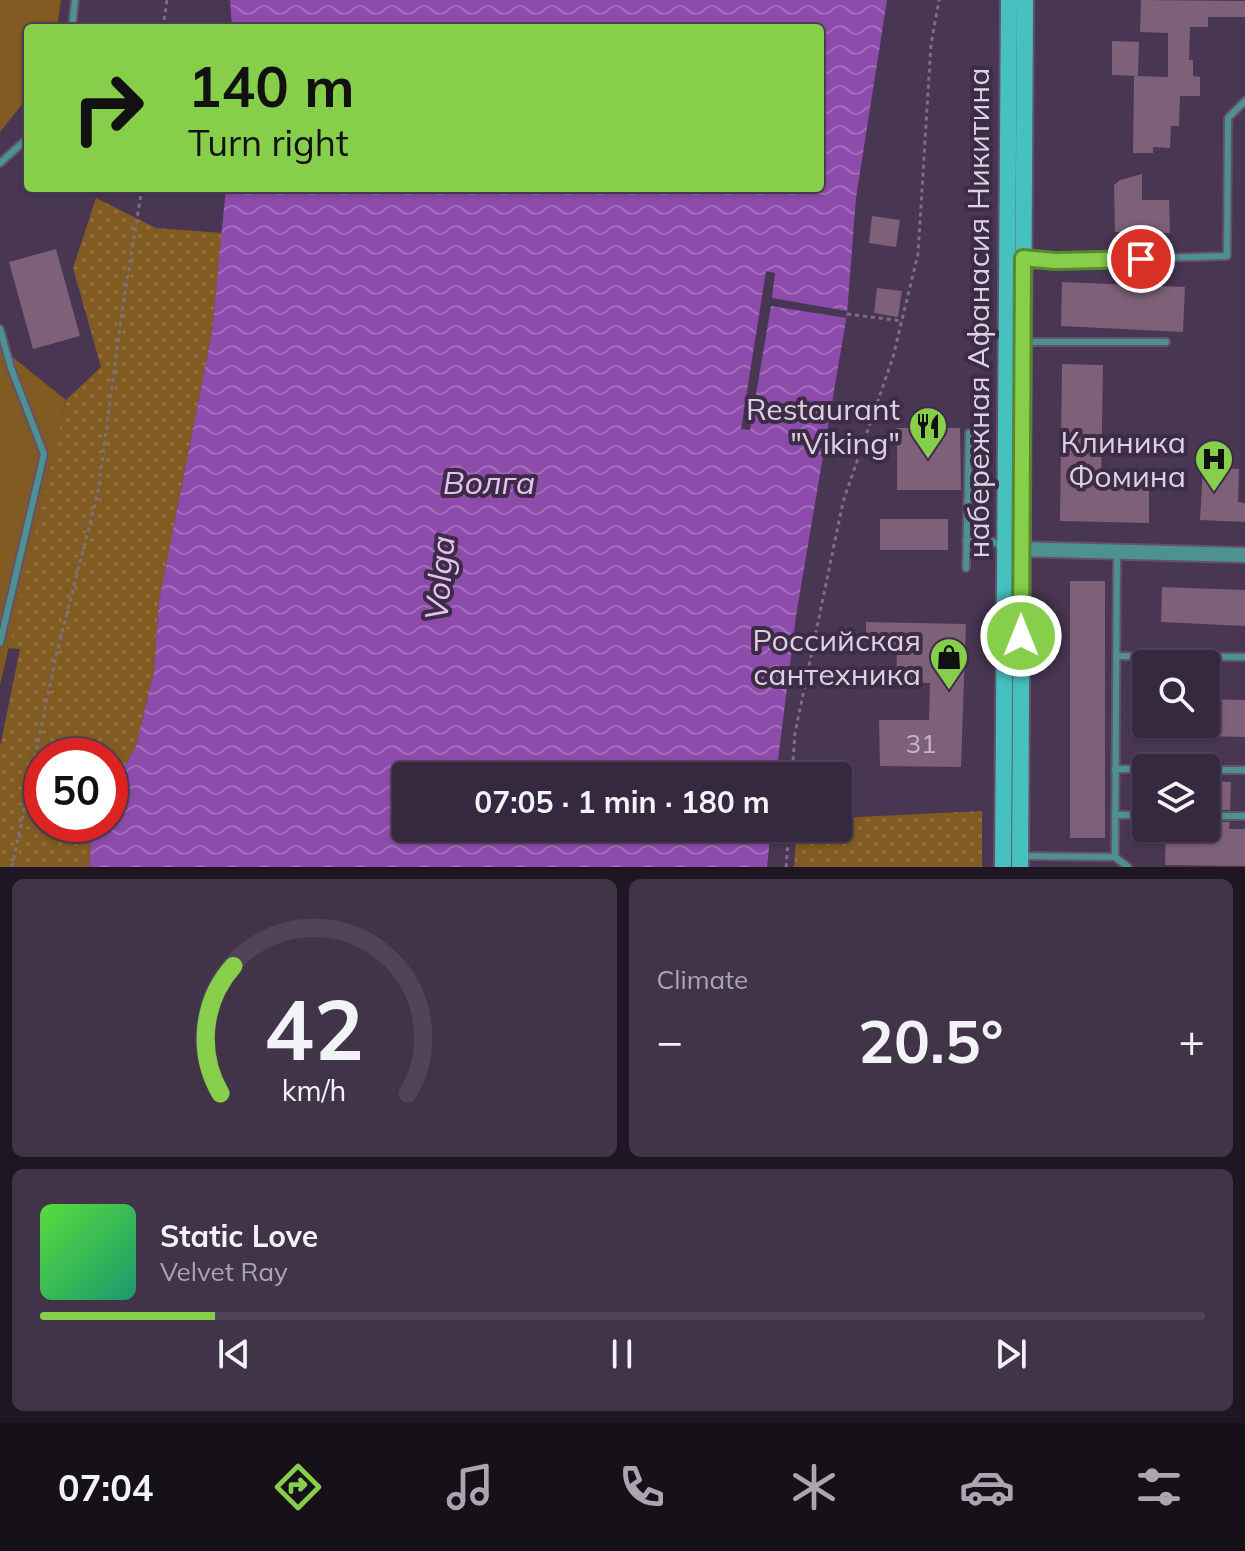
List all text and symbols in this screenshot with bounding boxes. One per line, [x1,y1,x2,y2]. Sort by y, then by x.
text: 140 m [188,51,355,121]
icon: right [56,56,160,160]
street label: набережная Афанасия Никитина [959,68,997,558]
text: Turn right [188,120,349,165]
pin [1107,225,1175,293]
icon: arrive [1119,237,1163,281]
place label: Restaurant "Viking" [746,390,900,462]
restaurant icon: Restaurant "Viking" [907,405,949,460]
place label: Клиника Фомина [1061,423,1186,495]
hospital icon: Клиника Фомина [1193,438,1235,493]
water label: Волга [443,462,535,502]
water label: Volga [415,534,463,622]
position arrow [979,594,1063,678]
place label: Российская сантехника [752,621,921,693]
shop icon: Российская сантехника [928,636,970,691]
map controls [1132,650,1220,842]
button: search [1132,650,1220,738]
house number: 31 [905,727,937,760]
speed limit sign: 50 [24,738,128,842]
button: layers [1132,754,1220,842]
text: 07:05 · 1 min · 180 m [474,783,770,821]
text: Climate [657,963,748,996]
text: 42 [264,976,364,1081]
text: 20.5° [858,1003,1004,1078]
text: − [657,1013,683,1068]
text: + [1179,1013,1205,1068]
text: km/h [282,1072,347,1108]
text: Static Love [160,1217,318,1255]
text: Velvet Ray [160,1255,288,1288]
icon: previous [212,1332,256,1376]
icon: pause [600,1332,644,1376]
icon: next [989,1332,1033,1376]
icon: directions [270,1459,326,1515]
icon: music [442,1459,498,1515]
icon: phone [614,1459,670,1515]
icon: climate [786,1459,842,1515]
icon: car [959,1459,1015,1515]
icon: filters [1131,1459,1187,1515]
text: 07:04 [58,1465,153,1510]

